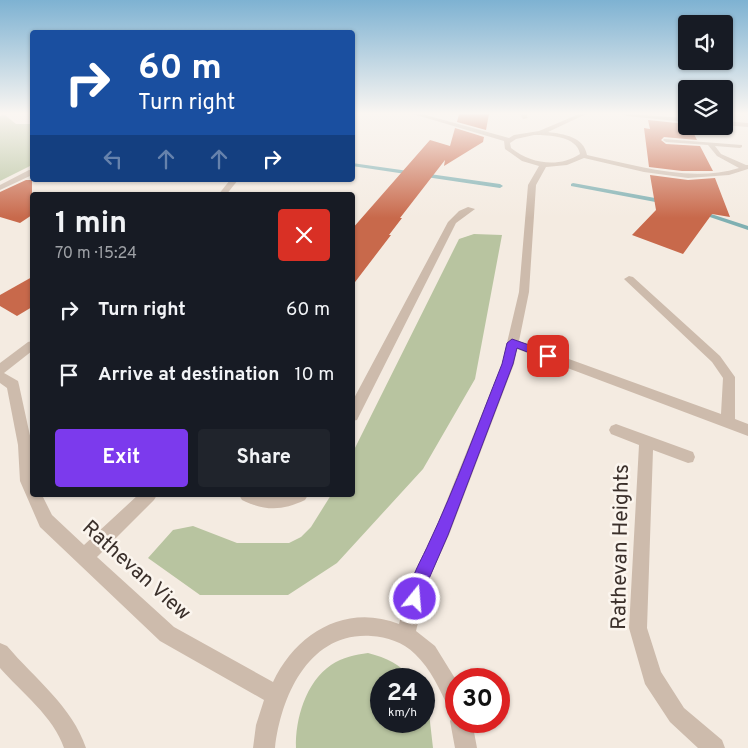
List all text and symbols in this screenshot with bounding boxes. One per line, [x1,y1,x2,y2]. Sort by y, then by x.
map controls [678,15,733,135]
button: sound [678,15,733,70]
text: 60 m [138,47,222,91]
icon: right [55,50,120,115]
button: layers [678,80,733,135]
text: Turn right [138,90,235,117]
icon: left [99,145,127,173]
icon: ahead [152,145,180,173]
icon: ahead [205,145,233,173]
icon: right [258,145,286,173]
text: 1 min [55,206,127,243]
button: close [278,209,330,261]
text: 70 m · 15:24 [55,244,137,264]
icon: right [55,296,83,324]
text: Turn right [98,298,186,322]
text: 60 m [286,298,330,322]
pin [527,335,569,377]
icon: arrive [534,342,562,370]
icon: arrive [55,361,83,389]
text: Arrive at destination [98,363,279,387]
text: 10 m [294,363,334,387]
button: Exit [55,429,188,487]
button: Share [198,429,330,487]
street label: Rathevan Heights [606,464,636,630]
street label: Rathevan View [76,515,196,627]
position arrow [388,572,440,624]
speed limit sign: 30 [445,668,510,733]
text: 24 [387,678,418,710]
text: km/h [388,705,417,721]

